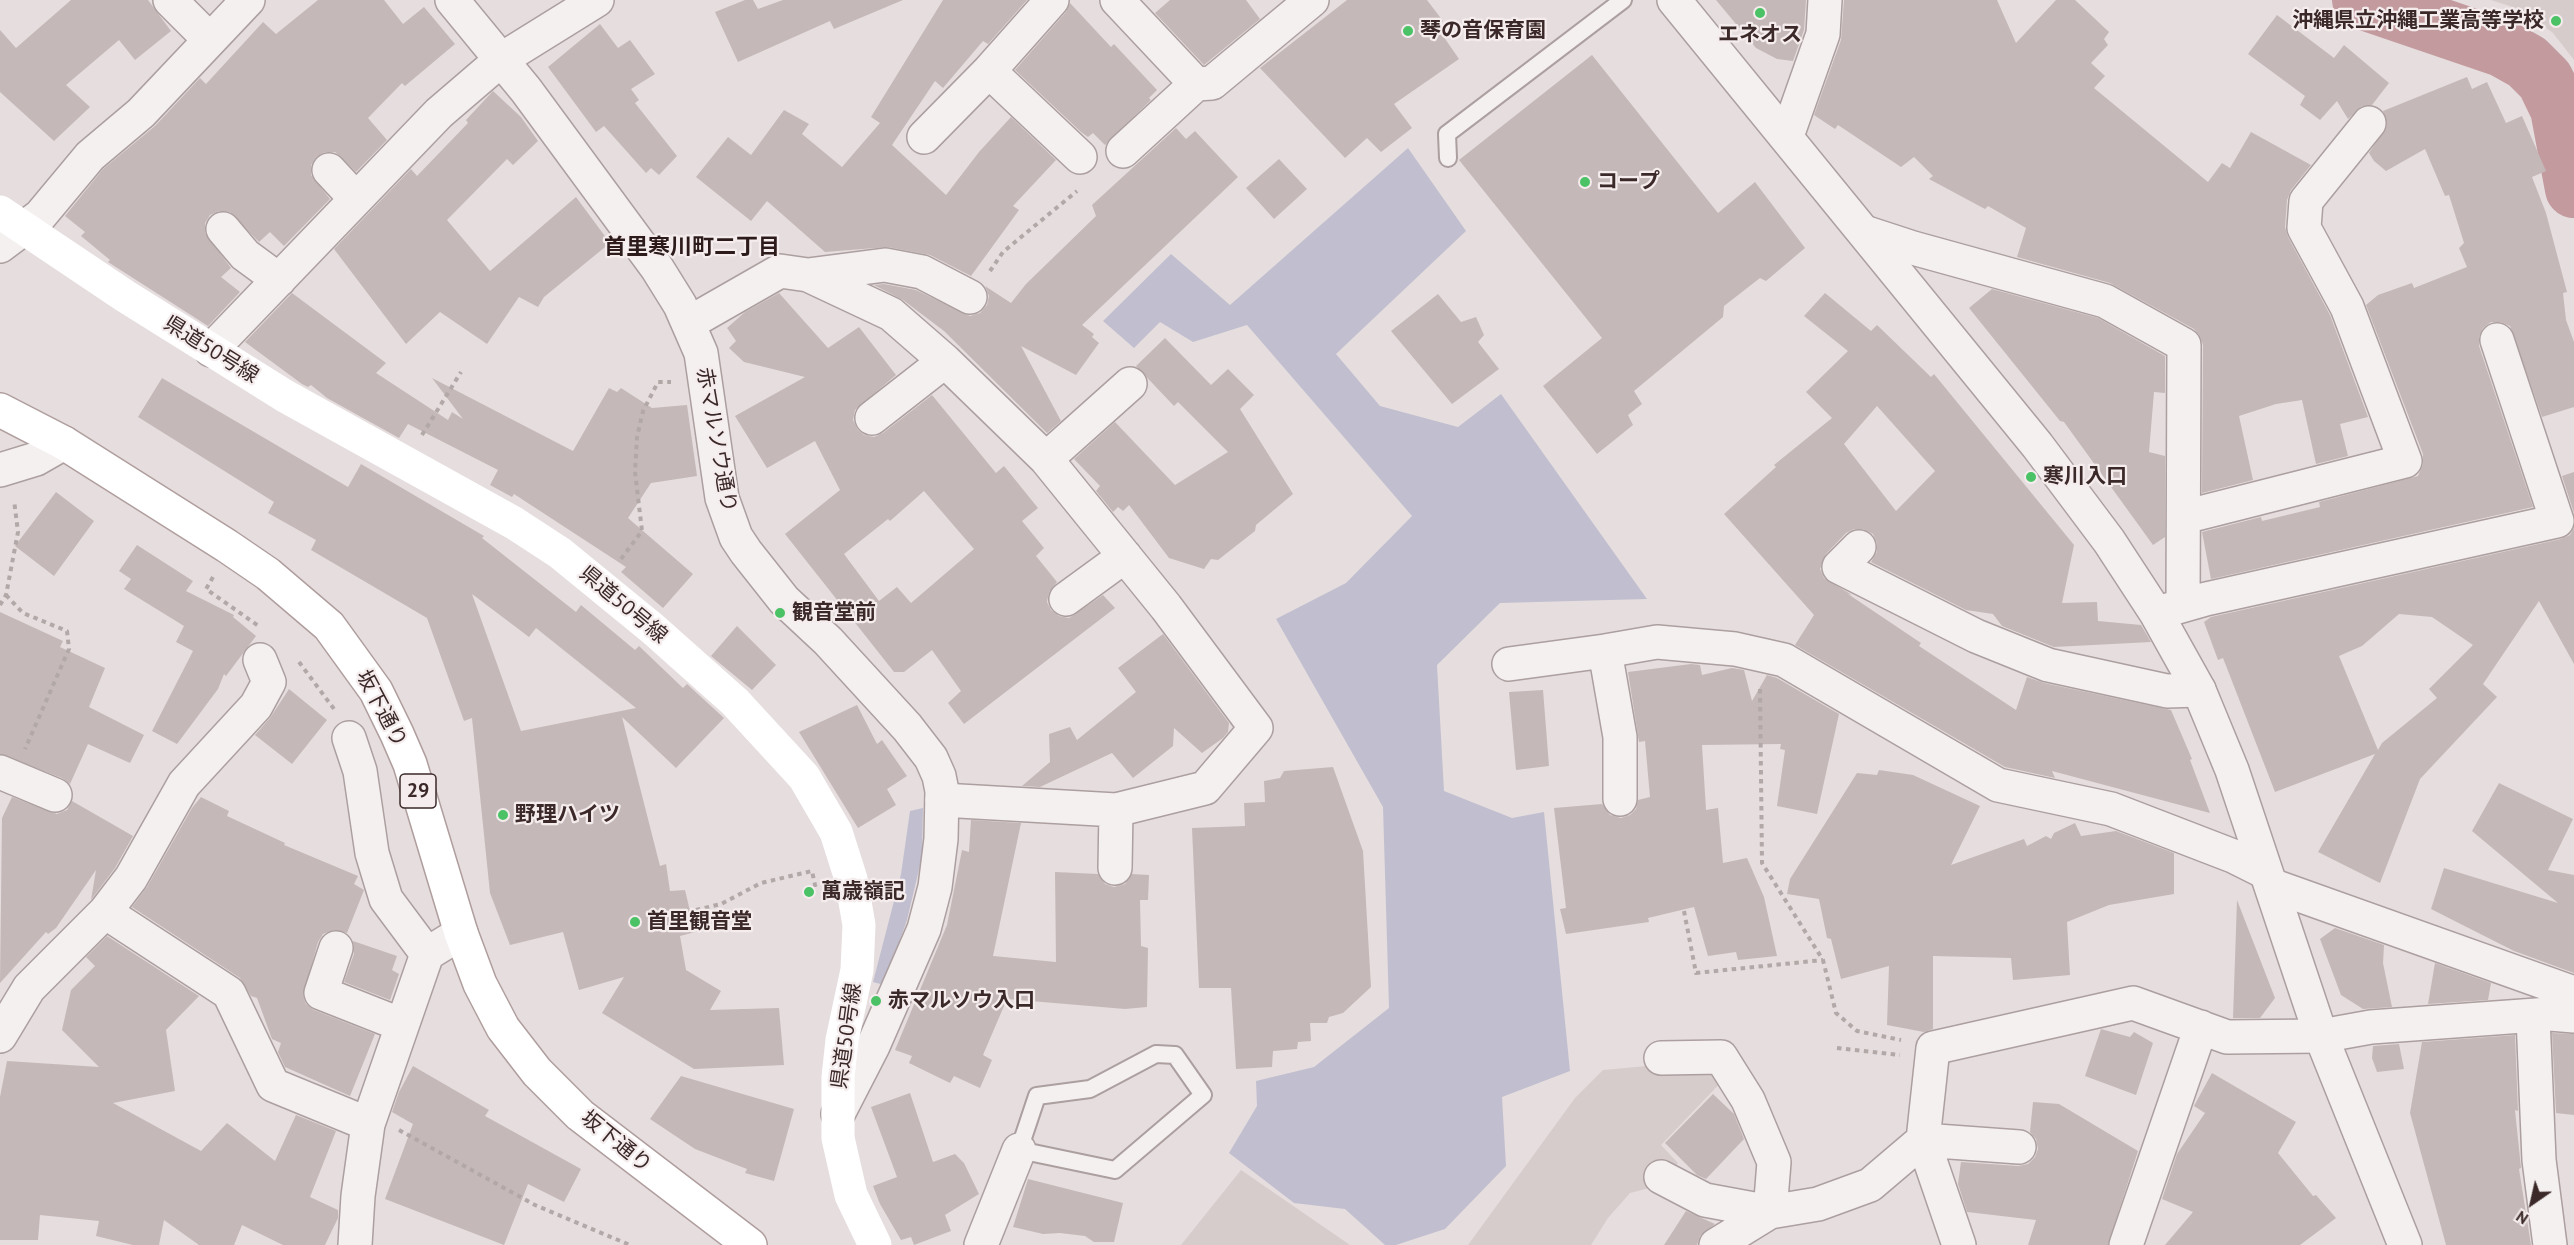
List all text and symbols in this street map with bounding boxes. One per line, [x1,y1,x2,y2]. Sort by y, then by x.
marker: エネオス [1753,6,1767,20]
place label: 沖縄県立沖縄工業高等学校 [2292,8,2544,34]
marker: 沖縄県立沖縄工業高等学校 [2549,14,2563,28]
place label: 琴の音保育園 [1420,18,1546,44]
place label: エネオス [1718,22,1802,48]
marker: 琴の音保育園 [1401,24,1415,38]
place label: コープ [1597,169,1660,195]
marker: コープ [1578,175,1592,189]
district label: 首里寒川町二丁目 [604,235,780,261]
street label: 県道50号線 [159,311,263,389]
street label: 赤マルソウ通り [691,365,741,515]
place label: 寒川入口 [2043,464,2127,490]
marker: 寒川入口 [2024,470,2038,484]
street label: 県道50号線 [574,561,672,649]
place label: 観音堂前 [792,600,876,626]
marker: 観音堂前 [773,606,787,620]
street label: 坂下通り [350,666,412,752]
road number: 29 [400,774,436,808]
place label: 野理ハイツ [515,802,620,828]
marker: 野理ハイツ [496,808,510,822]
place label: 萬歳嶺記 [821,879,905,905]
marker: 萬歳嶺記 [802,885,816,899]
place label: 首里観音堂 [647,909,752,935]
marker: 首里観音堂 [628,915,642,929]
street label: 県道50号線 [827,981,867,1091]
place label: 赤マルソウ入口 [888,988,1035,1014]
marker: 赤マルソウ入口 [869,994,883,1008]
street label: 坂下通り [575,1106,657,1178]
north arrow [2502,1173,2562,1233]
text: N [2512,1207,2532,1229]

